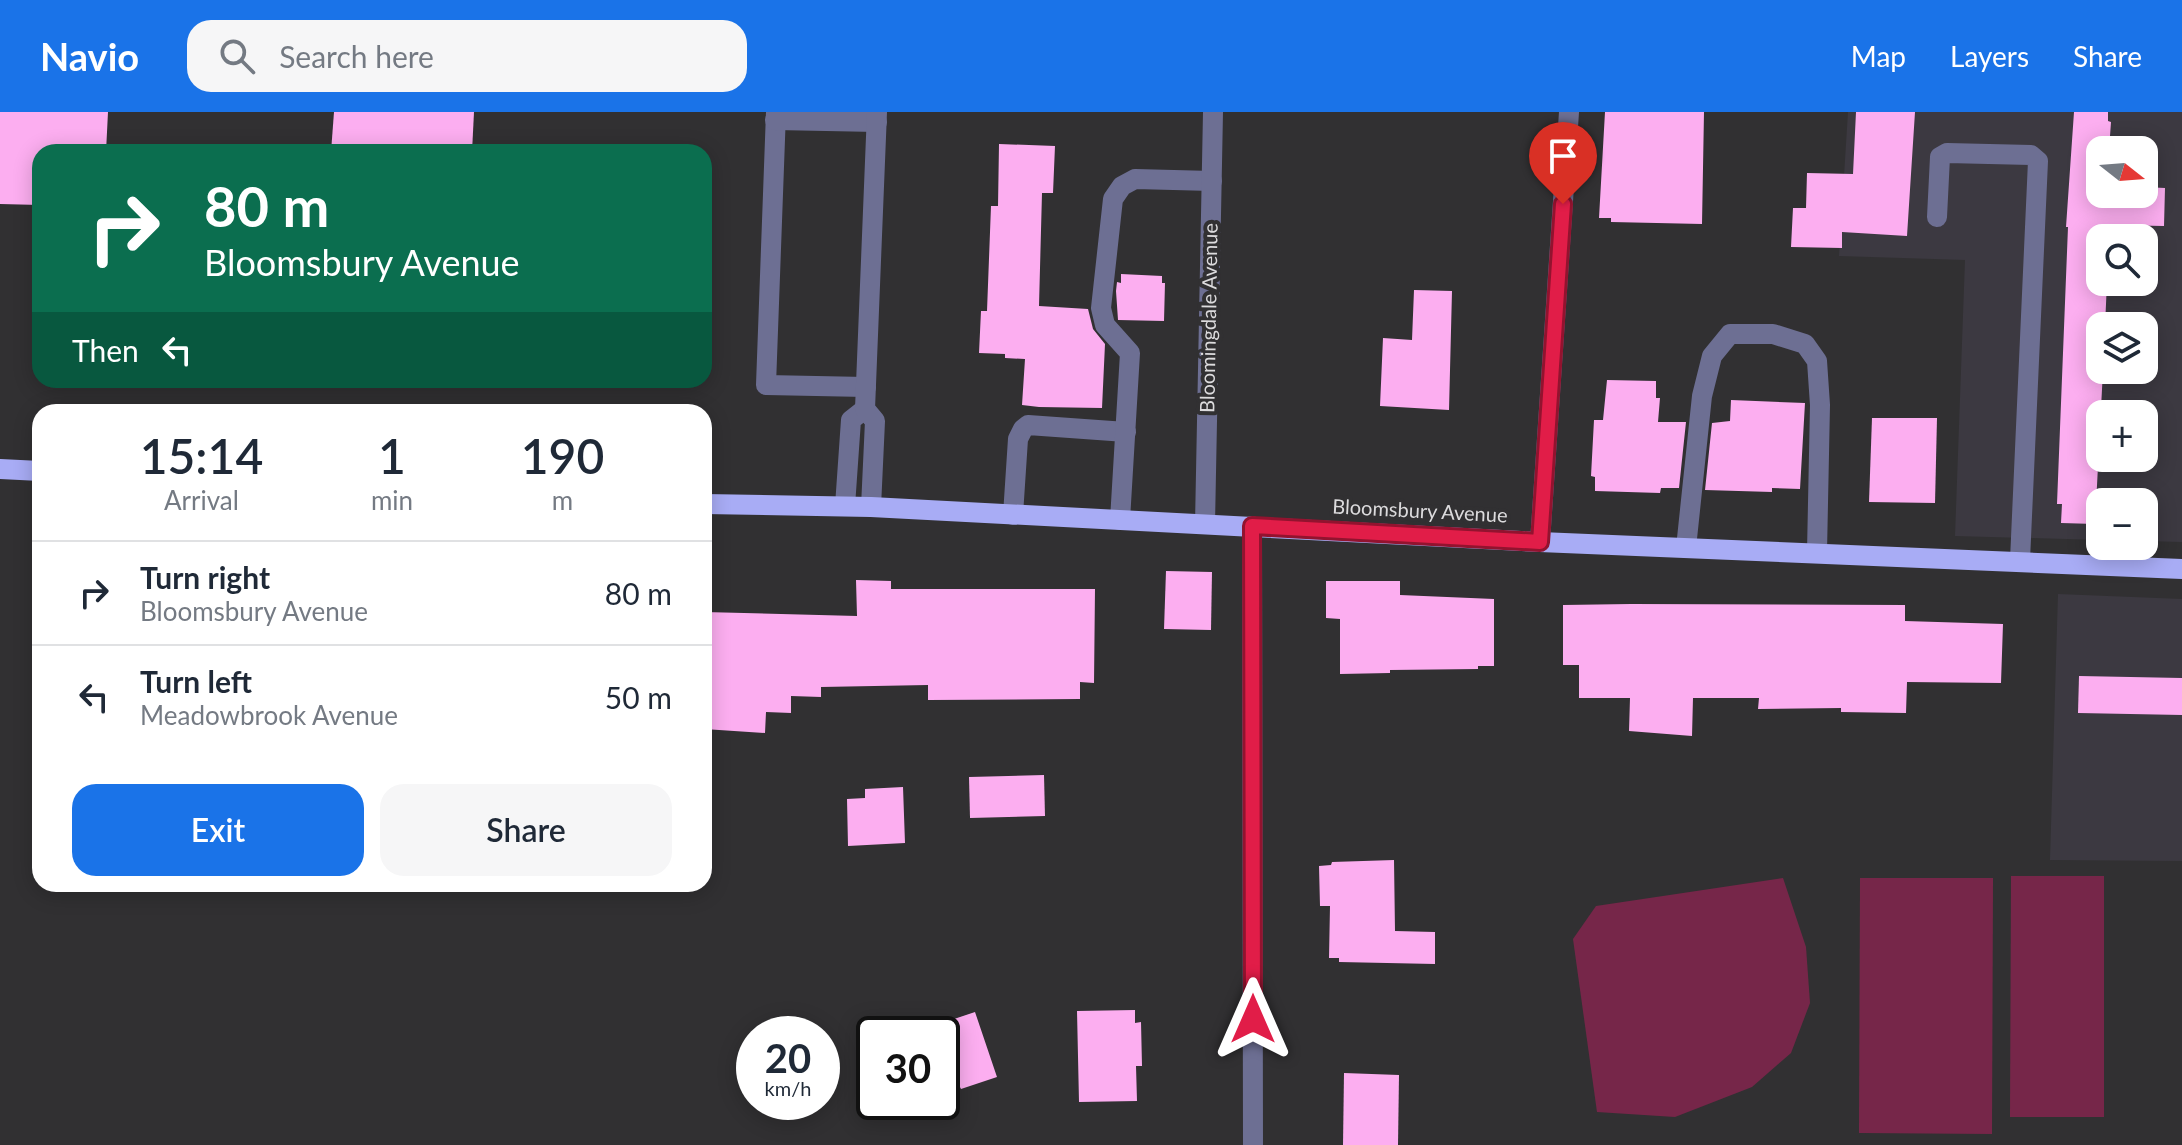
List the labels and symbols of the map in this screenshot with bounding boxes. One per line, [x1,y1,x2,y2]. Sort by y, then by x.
pin [1529,122,1597,204]
north arrow [2086,136,2158,208]
street label: Bloomingdale Avenue [1194,223,1222,413]
street label: Bloomsbury Avenue [1332,493,1508,527]
position arrow [1211,977,1295,1061]
speed limit sign: 30 [856,1016,960,1120]

